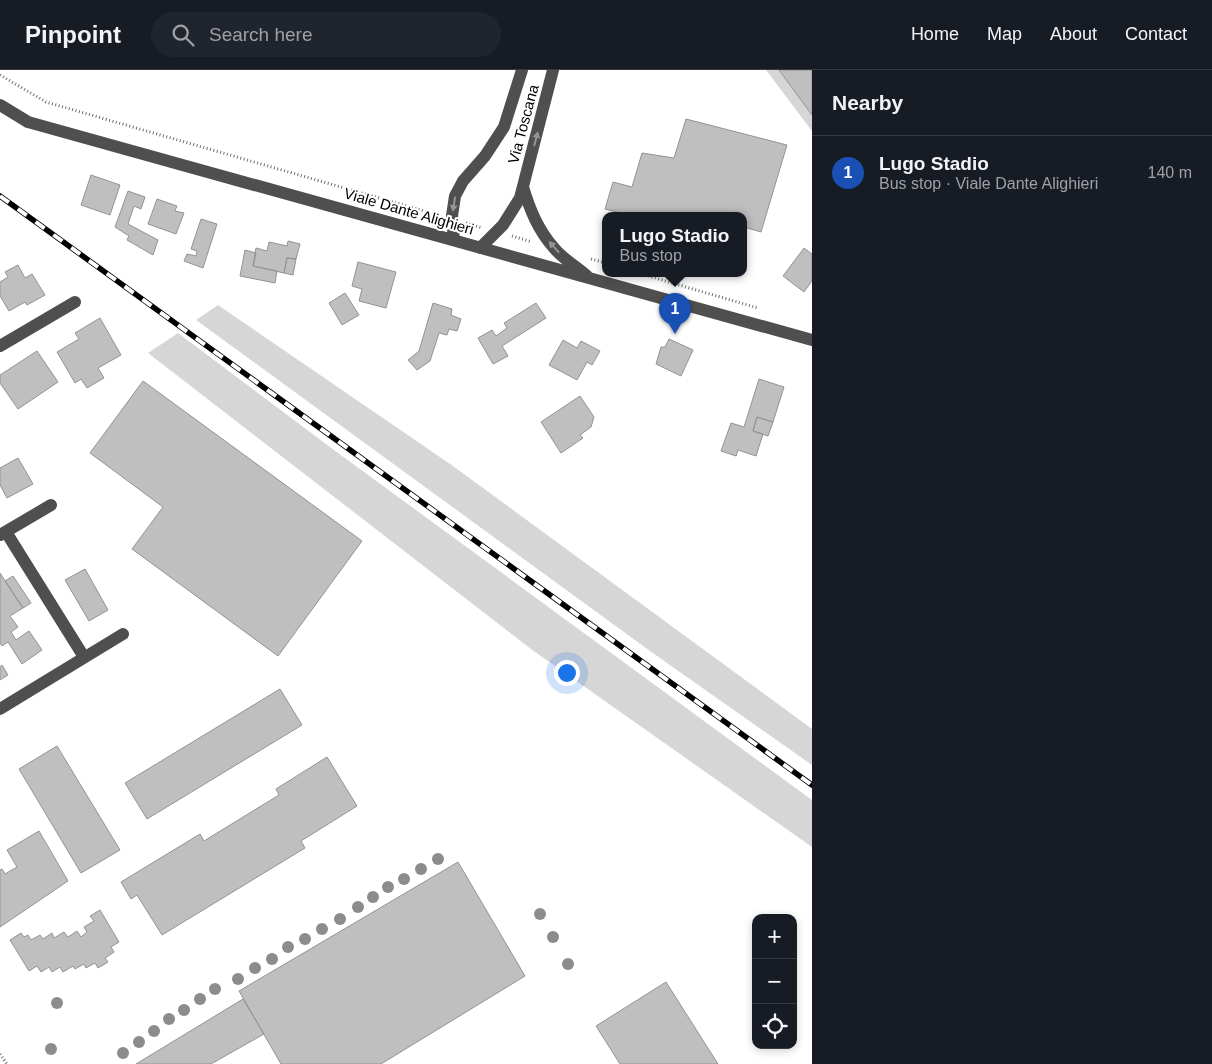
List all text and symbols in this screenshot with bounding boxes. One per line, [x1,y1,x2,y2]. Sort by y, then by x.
search box [151,12,501,57]
text: Pinpoint [25,21,121,48]
icon: search [169,21,197,49]
text: Search here [209,24,313,45]
text: Home [911,24,959,44]
text: Map [987,24,1022,44]
text: About [1050,24,1097,44]
text: Contact [1125,24,1187,44]
street label: Via Toscana [504,82,542,165]
text: Nearby [832,91,903,114]
one-way arrow [532,131,540,146]
text: Lugo Stadio [879,153,989,174]
text: 1 [844,164,852,181]
text: 140 m [1148,164,1192,181]
text: Bus stop · Viale Dante Alighieri [879,175,1098,192]
street label: Viale Dante Alighieri [342,184,476,238]
one-way arrow [450,196,458,212]
popup [602,212,747,277]
text: Lugo Stadio [620,225,729,246]
one-way arrow [548,241,560,253]
text: Bus stop [620,247,682,264]
pin: 1 [659,293,691,334]
your location [554,660,580,686]
map controls [752,914,797,1049]
button: + [752,914,797,959]
button: − [752,959,797,1004]
button: locate [752,1004,797,1049]

